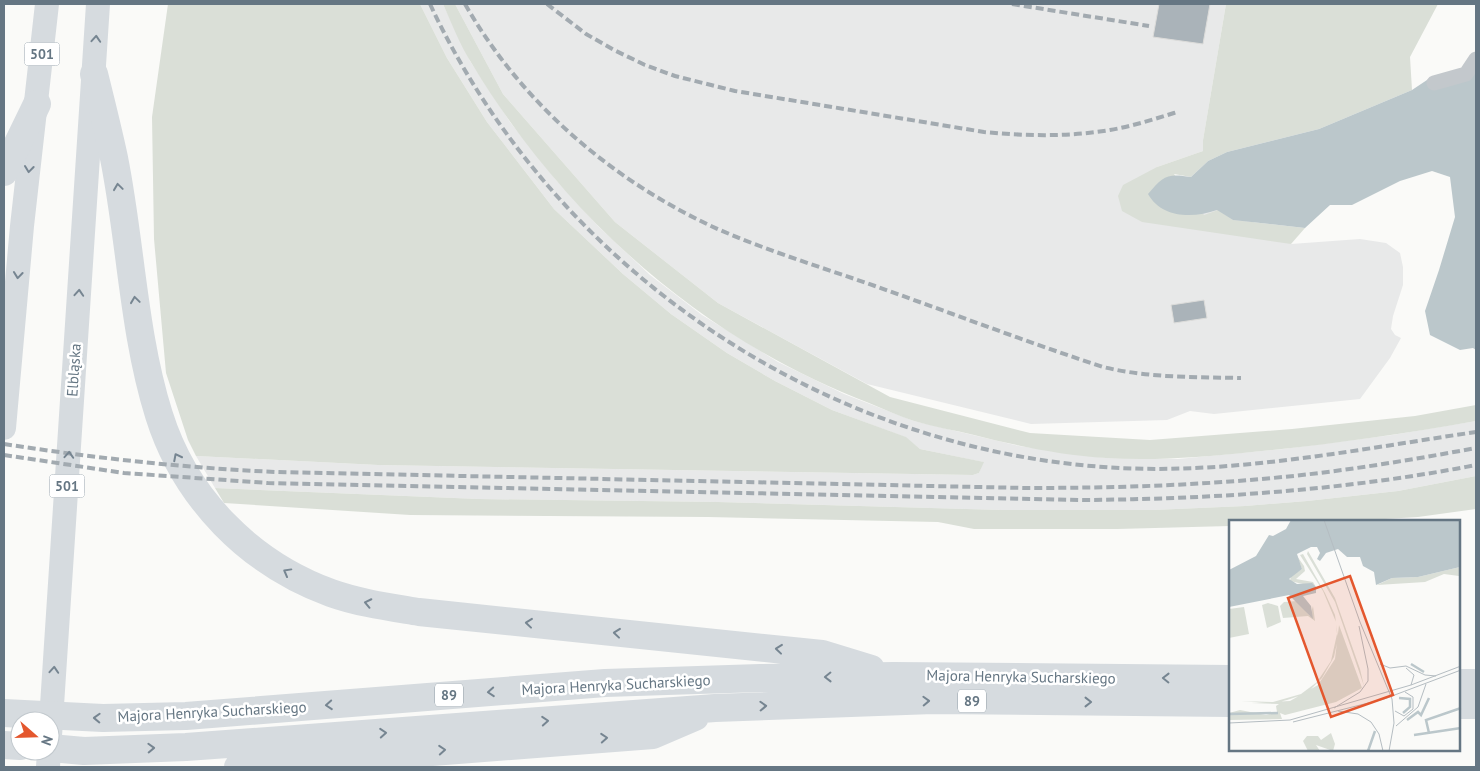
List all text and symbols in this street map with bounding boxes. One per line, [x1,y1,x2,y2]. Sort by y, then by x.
one-way arrow [91,35,102,43]
road number: 501 [24,42,60,66]
one-way arrow [24,166,35,174]
one-way arrow [114,183,124,192]
one-way arrow [13,271,24,279]
one-way arrow [74,289,85,297]
one-way arrow [130,296,141,304]
street label: Elbląska [62,343,85,397]
one-way arrow [63,451,74,459]
one-way arrow [173,453,183,462]
road number: 501 [50,474,84,498]
inset map [1229,520,1460,751]
one-way arrow [283,569,292,579]
one-way arrow [363,598,372,609]
one-way arrow [525,618,533,629]
one-way arrow [613,628,621,639]
one-way arrow [774,644,782,655]
street label: Majora Henryka Sucharskiego [926,665,1116,688]
one-way arrow [49,666,60,674]
street label: Majora Henryka Sucharskiego [521,670,711,699]
one-way arrow [823,672,831,682]
one-way arrow [1162,673,1170,683]
road number: 89 [435,684,463,706]
one-way arrow [486,687,494,698]
road number: 89 [958,689,986,712]
one-way arrow [922,695,930,706]
street label: Majora Henryka Sucharskiego [117,697,307,726]
one-way arrow [1085,697,1093,707]
one-way arrow [324,699,332,710]
one-way arrow [760,701,768,712]
north arrow [10,711,60,761]
one-way arrow [92,712,100,723]
one-way arrow [541,715,549,726]
one-way arrow [379,727,387,738]
text: N [37,733,57,748]
one-way arrow [600,733,608,744]
one-way arrow [147,743,155,754]
one-way arrow [438,745,446,756]

